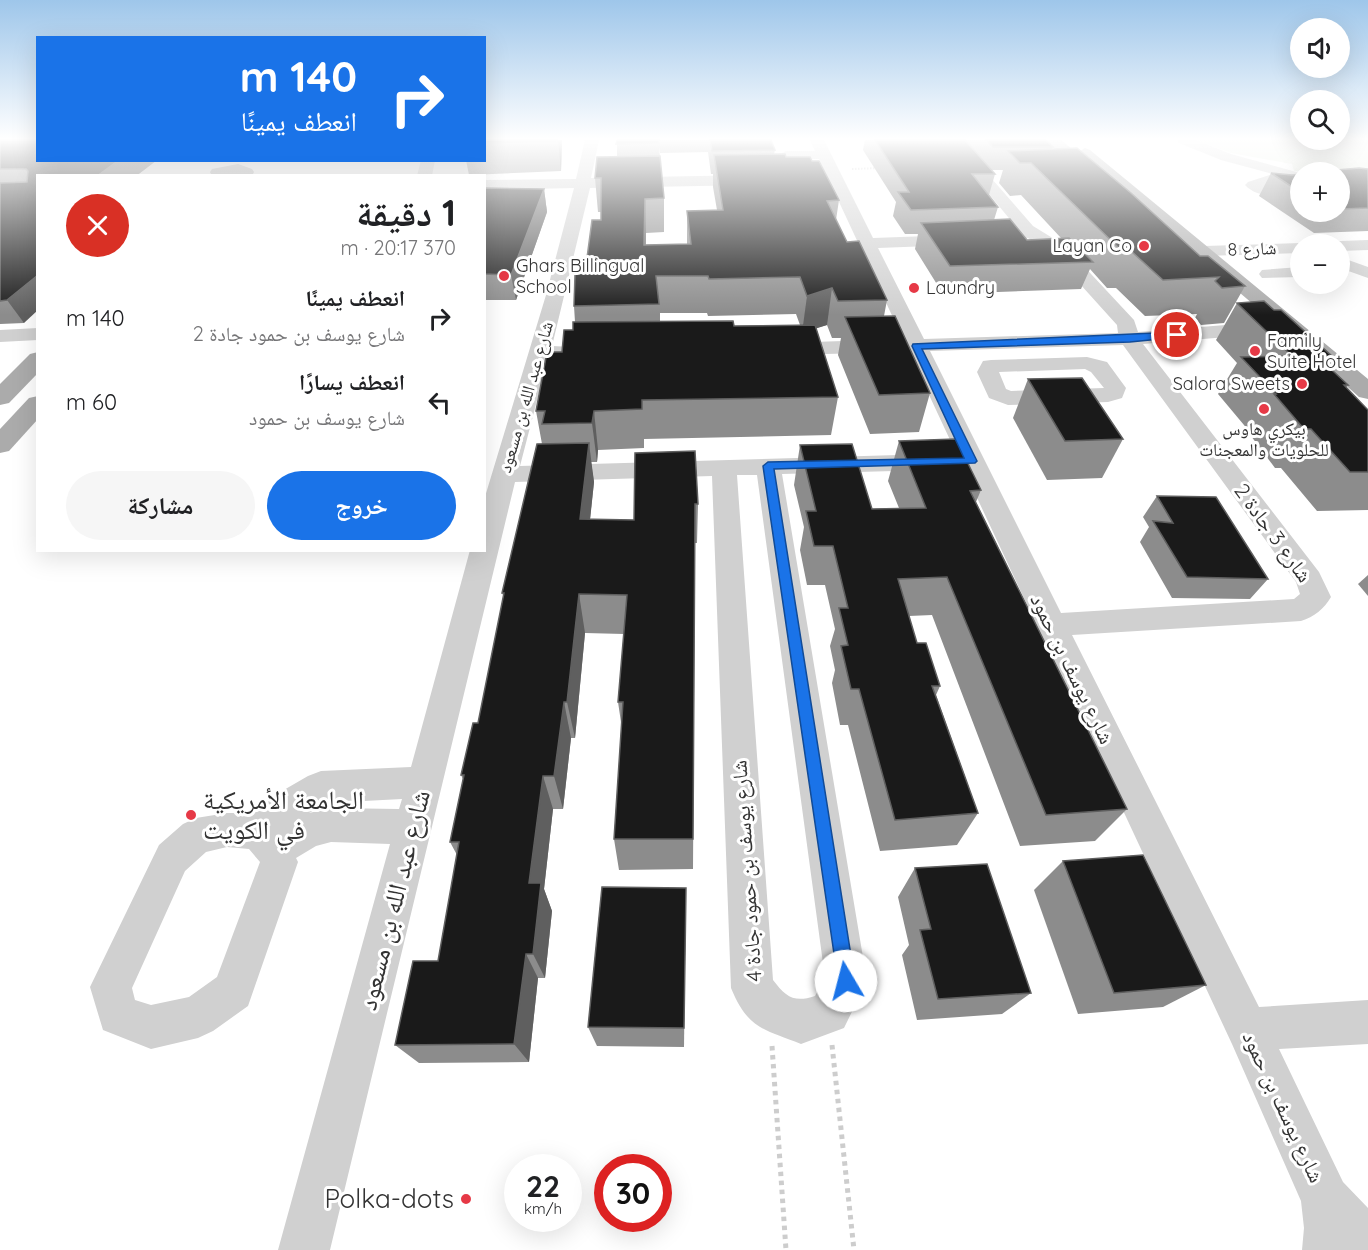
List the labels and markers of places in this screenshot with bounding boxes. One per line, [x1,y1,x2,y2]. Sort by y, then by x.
place label: Layan Co [1052,234,1132,257]
marker: Layan Co [1137,239,1151,253]
place label: Ghars Billingual School [516,254,644,298]
marker: Ghars Billingual School [497,269,511,283]
place label: Laundry [926,276,995,299]
marker: Laundry [907,281,921,295]
pin [1151,309,1202,360]
place label: Family Suite Hotel [1267,329,1356,373]
marker: Family Suite Hotel [1248,344,1262,358]
place label: Salora Sweets [1173,372,1290,395]
marker: Salora Sweets [1295,377,1309,391]
marker: بيكري هاوس للحلويات والمعجنات [1257,402,1271,416]
place label: بيكري هاوس للحلويات والمعجنات [1199,417,1329,461]
place label: الجامعة الأمريكية في الكويت [203,783,364,851]
marker: الجامعة الأمريكية في الكويت [184,808,198,822]
place label: Polka-dots [324,1182,454,1215]
marker: Polka-dots [459,1192,473,1206]

